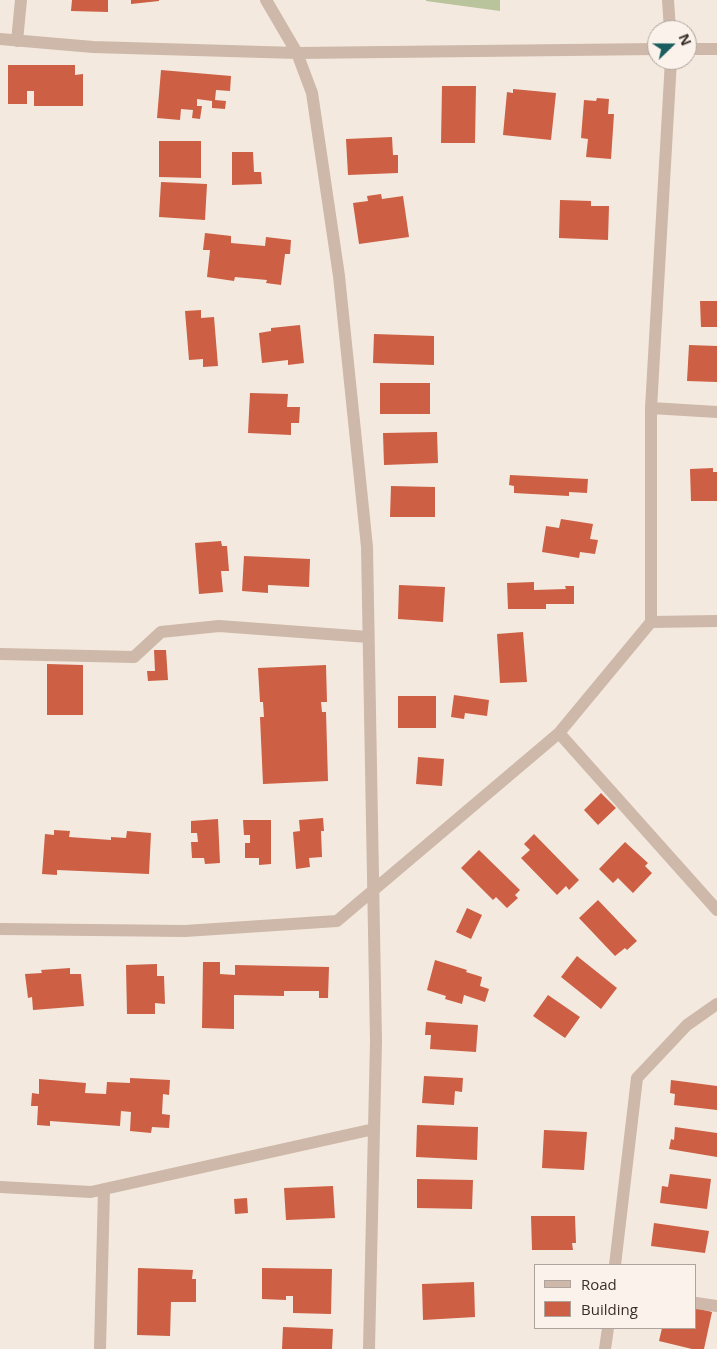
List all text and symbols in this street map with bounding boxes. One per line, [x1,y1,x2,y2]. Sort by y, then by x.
north arrow [647,20,697,70]
text: N [674,31,696,48]
legend [534,1264,697,1329]
text: Road [581,1274,617,1294]
text: Building [581,1299,638,1319]

